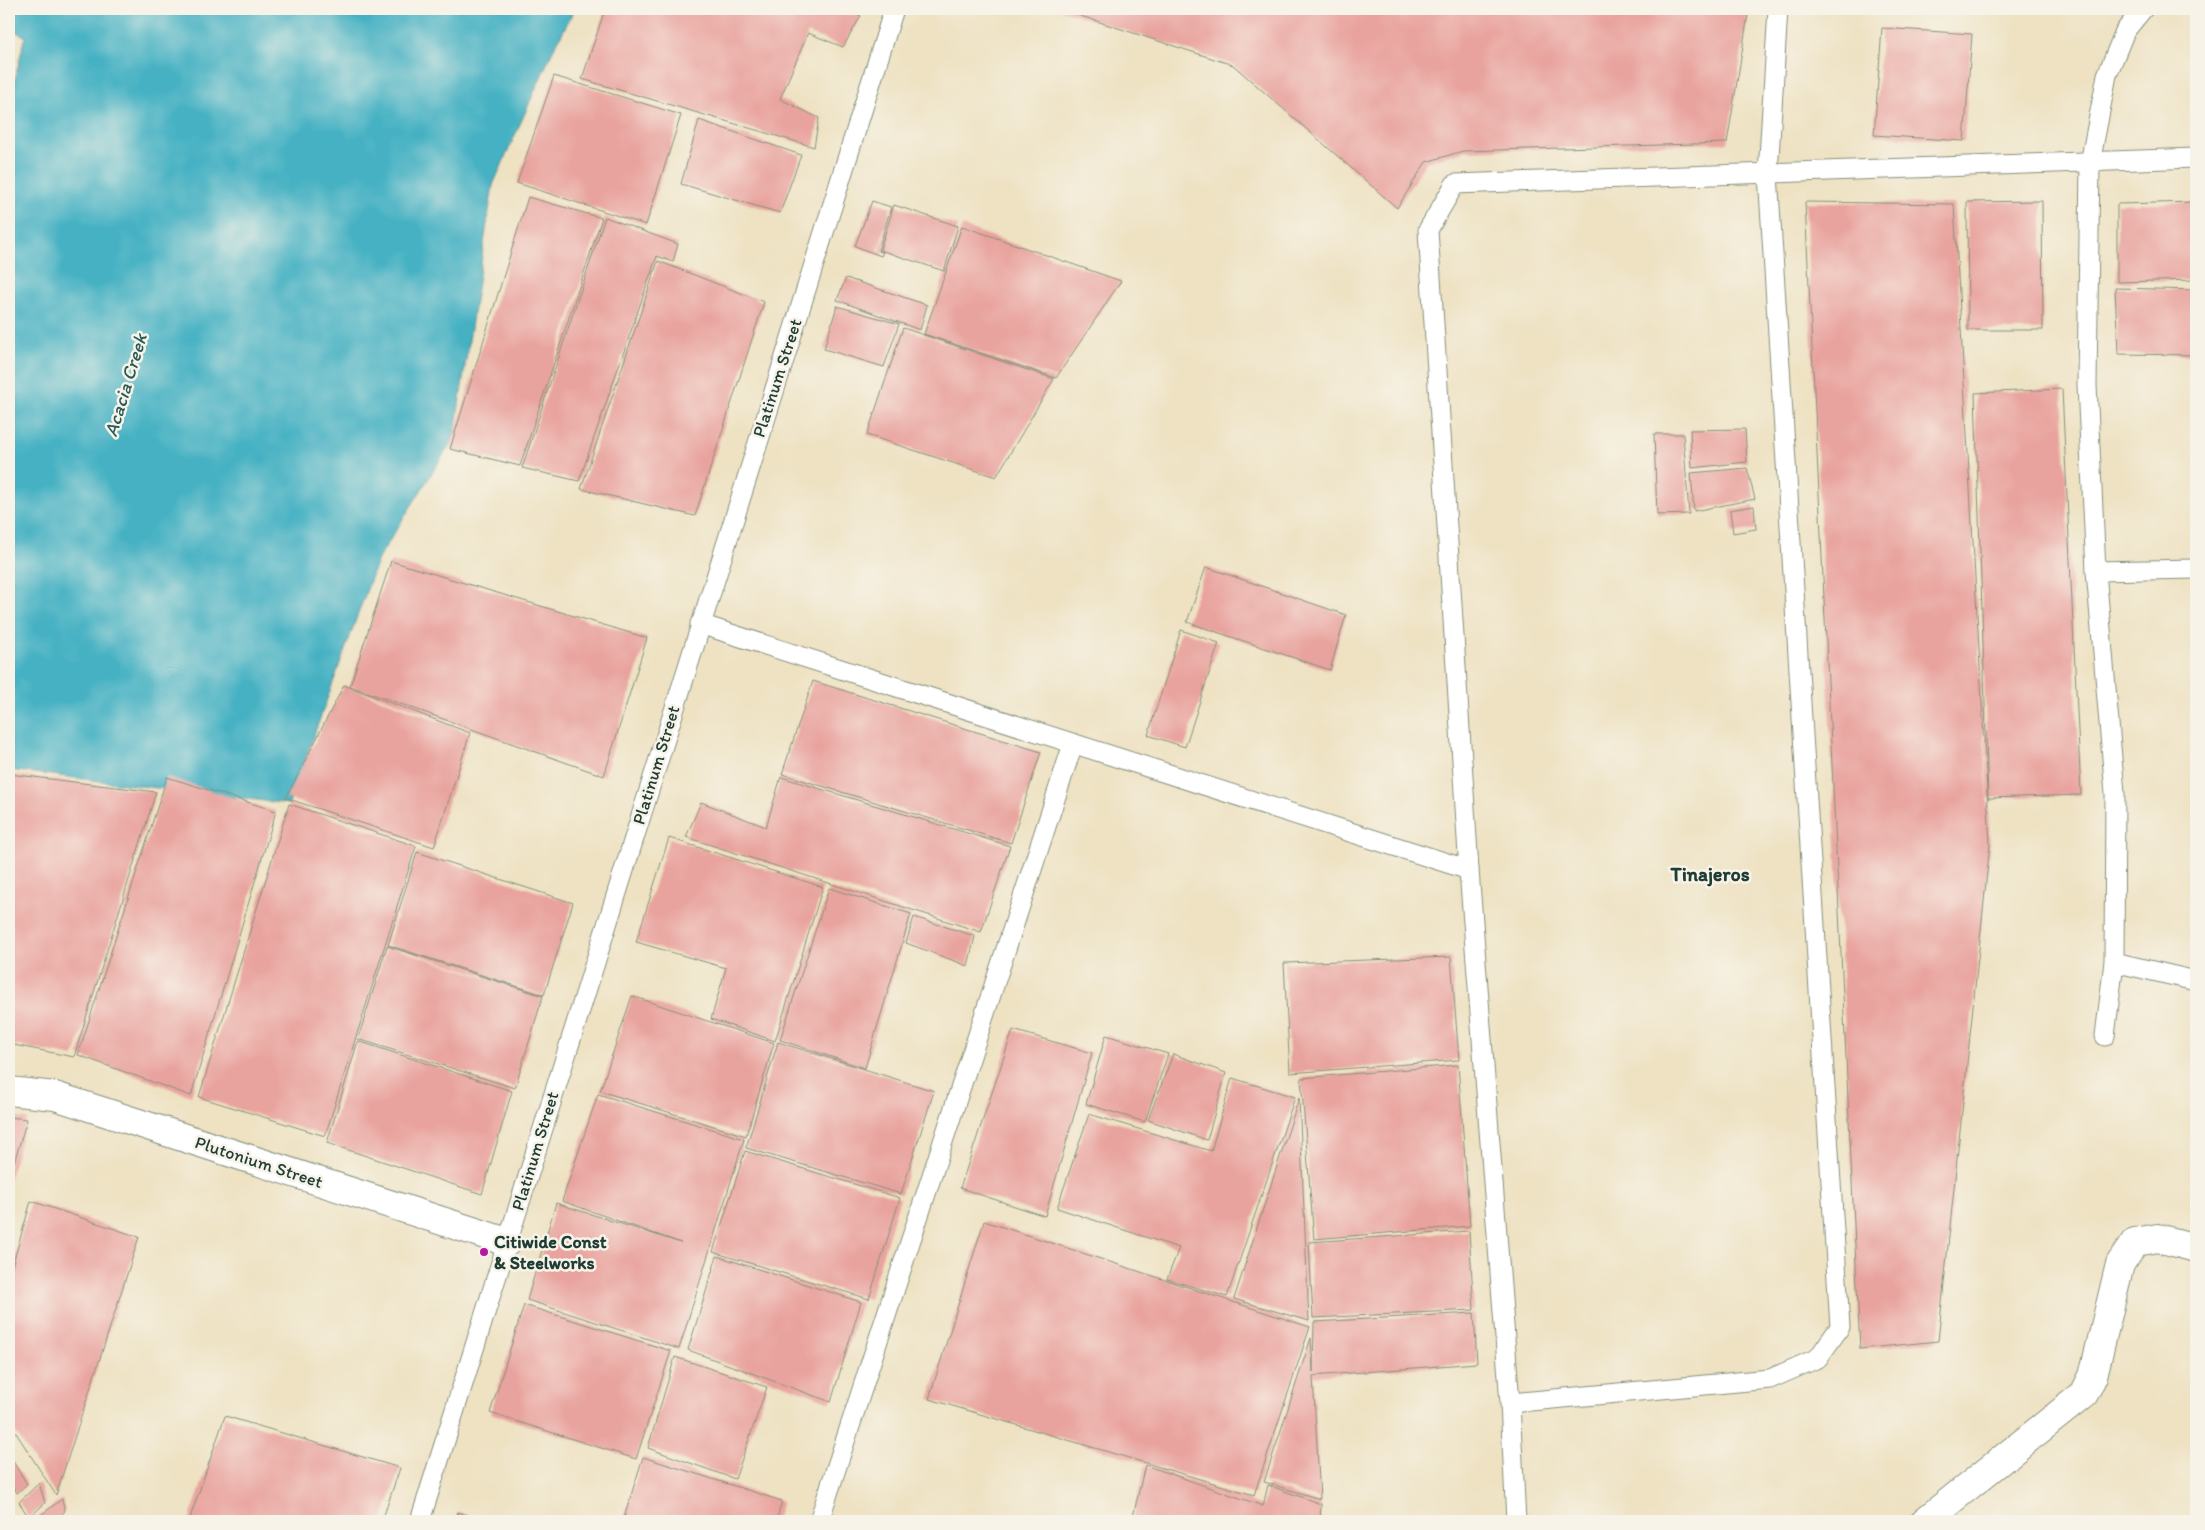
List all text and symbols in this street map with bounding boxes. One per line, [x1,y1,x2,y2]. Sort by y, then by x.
street label: Platinum Street [747,316,807,440]
water label: Acacia Creek [99,330,152,439]
street label: Platinum Street [627,703,685,827]
district label: Tinajeros [1669,862,1750,887]
street label: Platinum Street [506,1089,564,1213]
street label: Plutonium Street [192,1131,326,1193]
place label: Citiwide Const & Steelworks [494,1231,607,1274]
marker: Citiwide Const & Steelworks [478,1246,490,1258]

